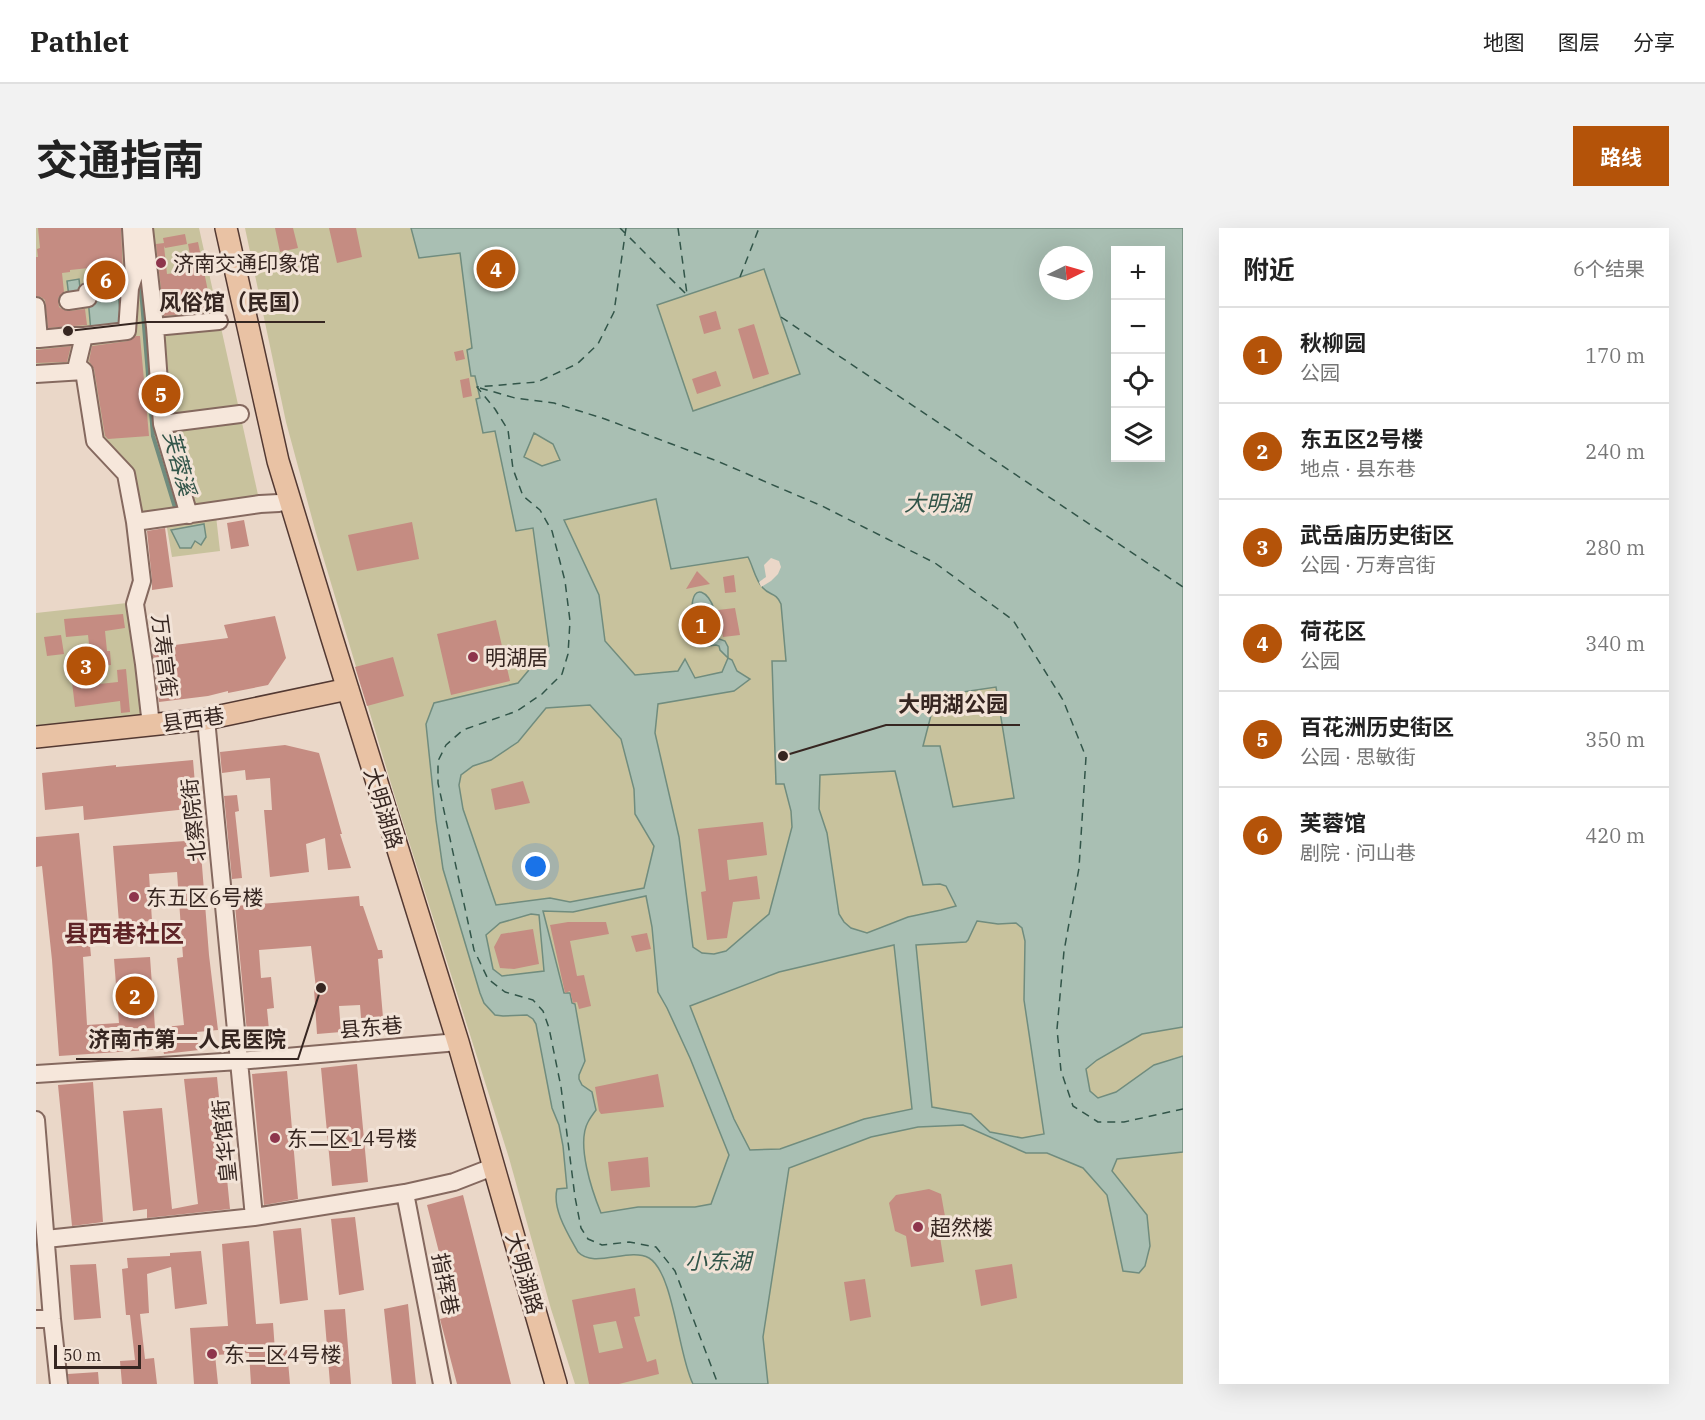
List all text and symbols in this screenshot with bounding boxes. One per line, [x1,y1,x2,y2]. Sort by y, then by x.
text: Pathlet [30,23,129,60]
text: 地图 [1483,28,1525,56]
text: 图层 [1558,28,1600,56]
text: 分享 [1633,28,1675,56]
button: 路线 [1573,126,1669,186]
text: 交通指南 [36,132,204,187]
pin: 4 [476,246,516,291]
north arrow [1039,246,1093,300]
map controls [1111,246,1165,462]
button: + [1111,246,1165,300]
place label: 济南交通印象馆 [173,249,320,277]
text: 附近 [1243,252,1295,286]
text: 6个结果 [1573,255,1645,282]
marker: 济南交通印象馆 [154,256,168,270]
pin: 6 [86,257,126,302]
callout: 风俗馆（民国） [147,282,325,322]
text: 风俗馆（民国） [159,287,313,316]
button: − [1111,300,1165,354]
text: 秋柳园 [1300,328,1366,357]
text: 1 [1257,342,1269,369]
text: 170 m [1585,342,1645,369]
button: locate [1111,354,1165,408]
text: 公园 [1300,359,1340,386]
pin: 5 [142,372,180,416]
button: layers [1111,408,1165,462]
text: 东五区2号楼 [1300,424,1423,453]
water label: 芙蓉溪 [157,427,203,501]
text: 2 [1257,438,1269,465]
text: 240 m [1585,438,1645,465]
text: 地点 · 县东巷 [1300,455,1416,482]
water label: 大明湖 [904,488,973,517]
text: 武岳庙历史街区 [1300,520,1454,549]
text: 3 [1257,534,1269,561]
text: 280 m [1585,534,1645,561]
text: 公园 · 万寿宫街 [1300,551,1436,578]
pin: 1 [682,602,720,648]
street label: 万寿宫街 [146,613,184,699]
text: 荷花区 [1300,616,1366,645]
text: 4 [1257,630,1269,657]
text: 340 m [1585,630,1645,657]
place label: 明湖居 [485,643,548,671]
pin: 3 [67,644,106,688]
text: 公园 [1300,647,1340,674]
marker: 明湖居 [466,650,480,664]
callout: 大明湖公园 [886,685,1020,725]
text: 大明湖公园 [898,689,1008,718]
street label: 县西巷 [160,701,226,737]
text: 百花洲历史街区 [1300,712,1454,741]
text: 5 [1257,726,1269,753]
text: 350 m [1585,726,1645,753]
text: 公园 · 思敏街 [1300,743,1416,770]
street label: 大明湖路 [358,764,410,852]
street label: 北察院街 [175,777,211,863]
text: 芙蓉馆 [1300,808,1366,837]
text: 6 [1257,822,1269,849]
text: 420 m [1585,822,1645,849]
text: 剧院 · 问山巷 [1300,839,1416,866]
your location [521,852,550,881]
place label: 东五区6号楼 [146,883,264,911]
marker: 东五区6号楼 [127,890,141,904]
district label: 县西巷社区 [64,917,184,949]
pin: 2 [116,974,154,1018]
street label: 县东巷 [338,1010,404,1044]
callout: 济南市第一人民医院 [76,1019,298,1059]
text: 济南市第一人民医院 [88,1024,286,1053]
street label: 皇华馆街 [206,1098,242,1184]
place label: 东二区14号楼 [287,1124,417,1152]
marker: 东二区14号楼 [268,1131,282,1145]
place label: 超然楼 [930,1213,993,1241]
marker: 超然楼 [911,1220,925,1234]
street label: 大明湖路 [500,1229,550,1317]
water label: 小东湖 [685,1246,754,1275]
street label: 指挥巷 [426,1250,466,1318]
place label: 东二区4号楼 [224,1340,342,1368]
scale bar [54,1342,141,1370]
text: 50 m [63,1345,101,1365]
marker: 东二区4号楼 [205,1347,219,1361]

